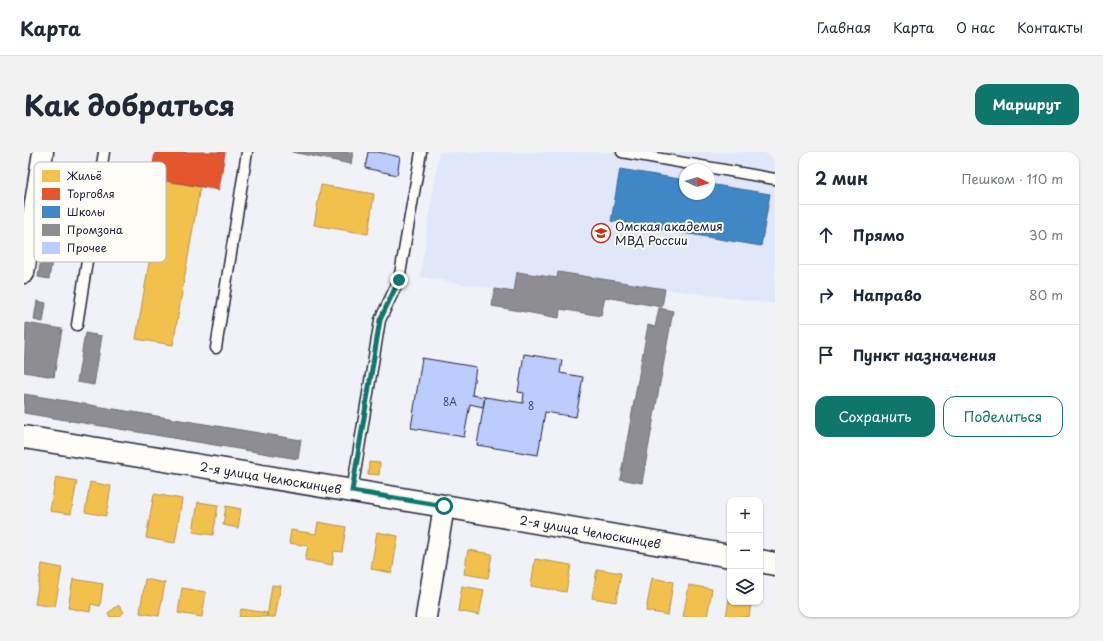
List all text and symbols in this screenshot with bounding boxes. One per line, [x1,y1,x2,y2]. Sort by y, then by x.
text: Карта [20,14,81,42]
text: Главная [817,17,871,38]
text: Карта [893,17,934,38]
text: О нас [956,17,995,38]
text: Контакты [1017,17,1083,38]
text: Как добраться [24,83,235,126]
button: Маршрут [975,84,1079,125]
legend [34,162,166,262]
north arrow [679,164,715,200]
text: 2 мин [815,165,868,191]
text: Жильё [66,167,102,184]
text: Пешком · 110 m [961,169,1063,188]
text: Торговля [67,185,115,202]
text: Школы [67,203,105,220]
place label: Омская академия МВД России [615,217,723,249]
text: Промзона [67,221,123,238]
school or university icon: Омская академия МВД России [590,222,612,244]
text: Прямо [853,223,904,246]
icon: ahead [815,224,837,246]
text: 30 m [1029,225,1063,244]
text: Прочее [67,239,107,256]
route end [390,271,408,289]
text: Направо [853,283,922,306]
icon: right [815,284,837,306]
text: 80 m [1029,285,1063,304]
text: Пункт назначения [853,343,996,366]
icon: arrive [815,344,837,366]
house number: 8А [443,394,457,409]
button: Сохранить [815,396,935,437]
button: Поделиться [943,396,1063,437]
house number: 8 [528,398,534,413]
street label: 2-я улица Челюскинцев [199,457,343,498]
route start [435,497,453,515]
map controls [727,497,763,605]
button: + [727,497,763,533]
street label: 2-я улица Челюскинцев [518,510,662,553]
button: − [727,533,763,569]
button: layers [727,569,763,605]

